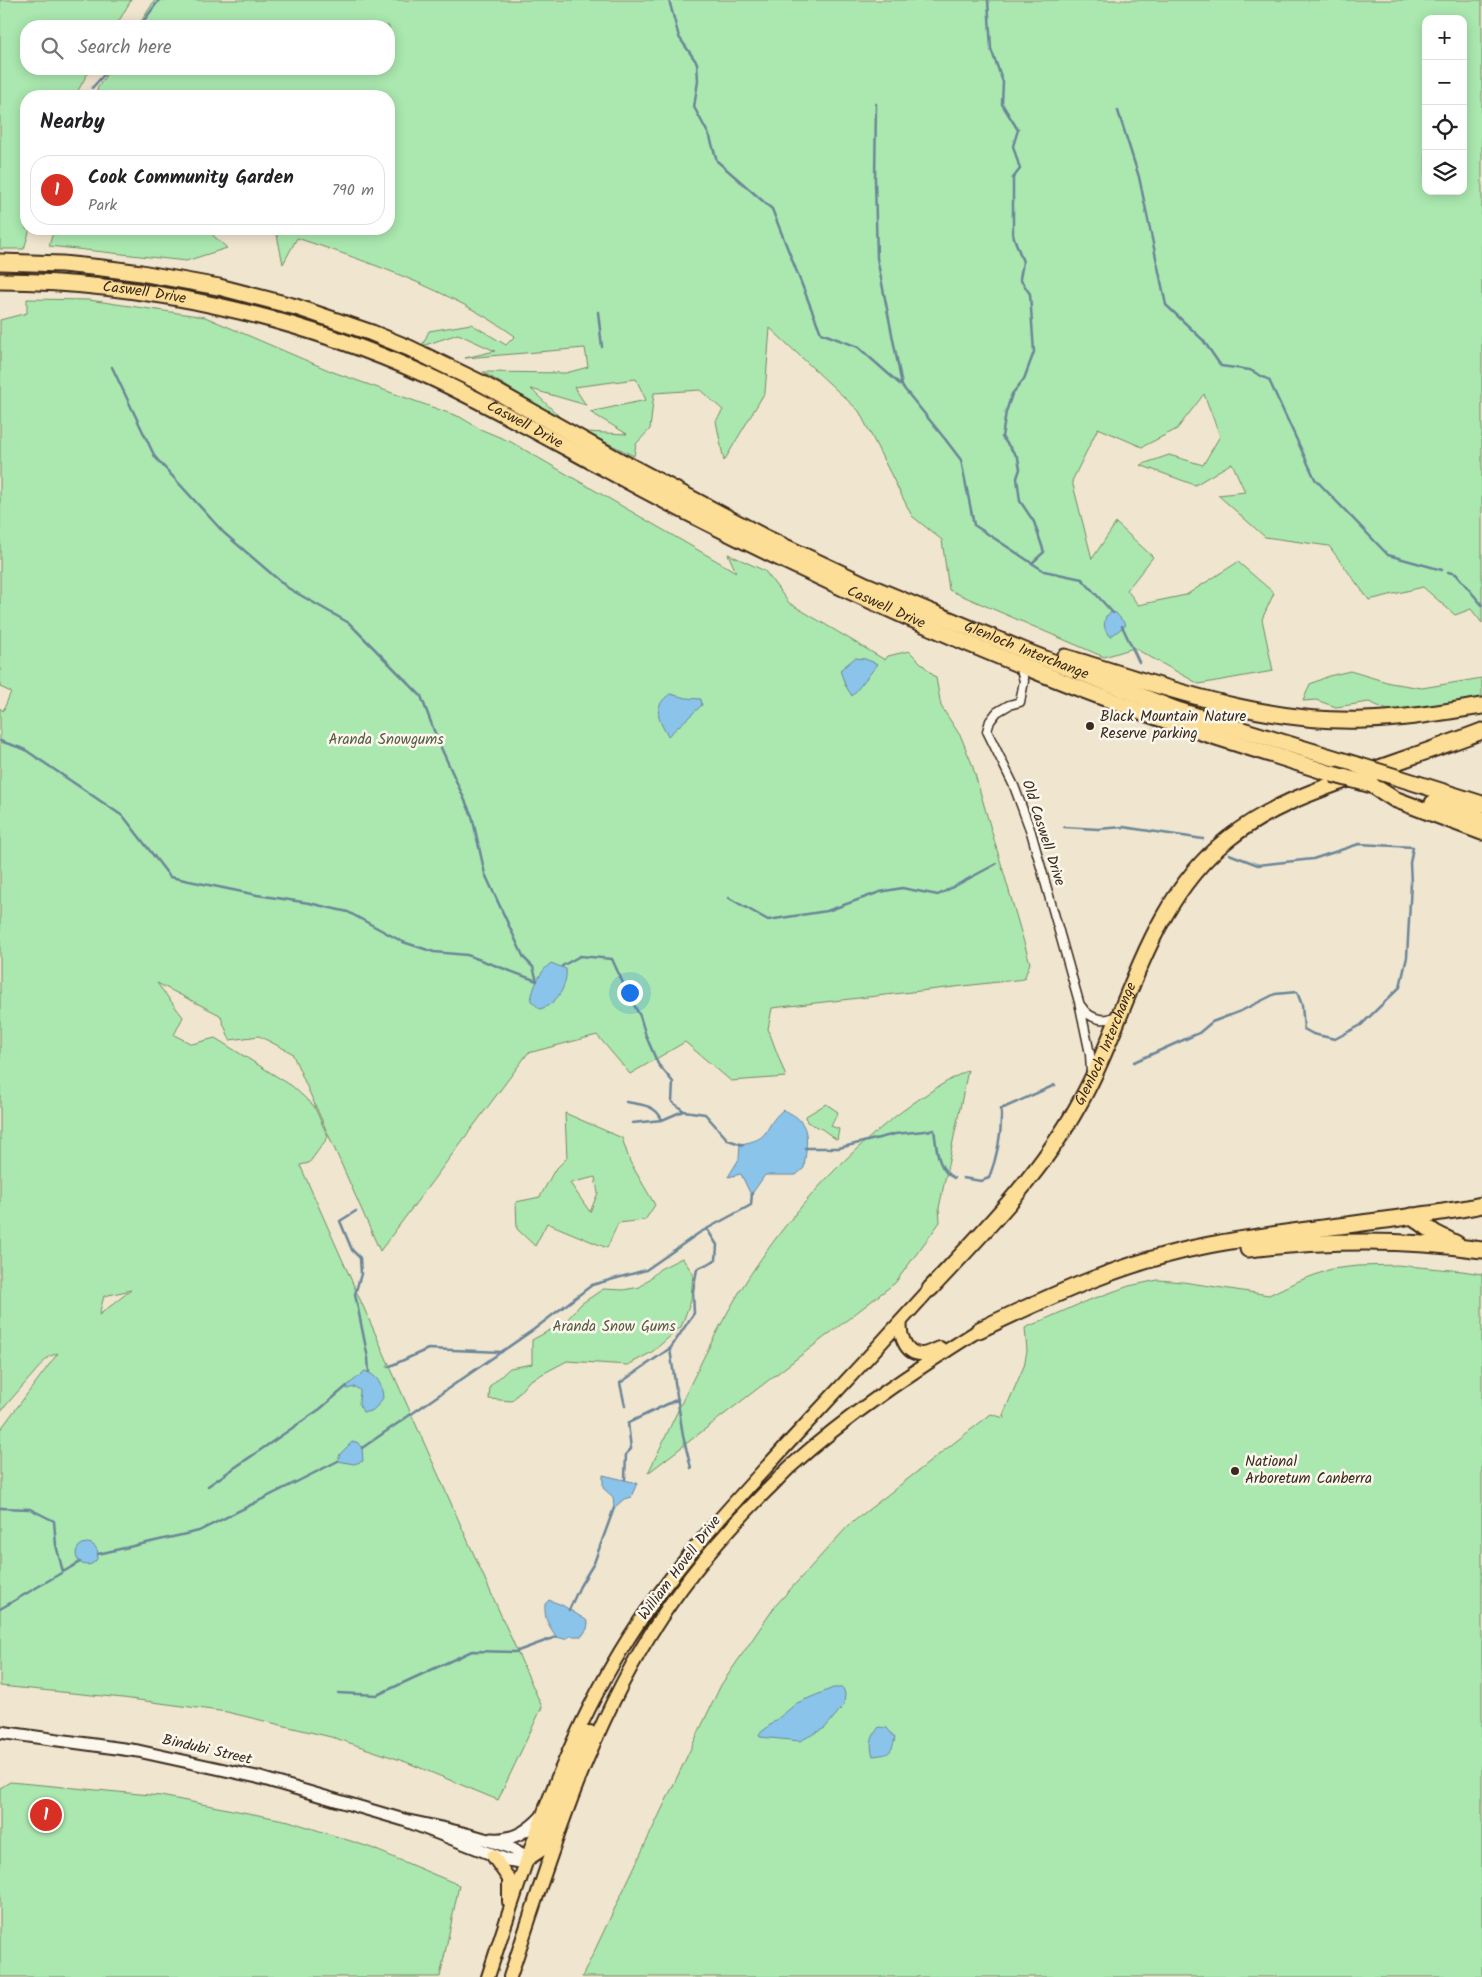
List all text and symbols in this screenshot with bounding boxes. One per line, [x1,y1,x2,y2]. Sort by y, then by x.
map controls [1422,15,1467,195]
button: + [1422,15,1467,60]
search box [20,20,395,75]
text: Search here [78,33,172,63]
icon: search [38,34,66,62]
button: − [1422,60,1467,105]
button: locate [1422,105,1467,150]
text: Nearby [40,106,105,139]
button: layers [1422,150,1467,195]
text: Cook Community Garden [88,163,294,193]
text: 1 [55,178,59,203]
text: 790 m [332,178,374,203]
text: Park [88,193,117,218]
street label: Caswell Drive [101,275,188,311]
street label: Caswell Drive [482,395,568,456]
street label: Caswell Drive [843,579,929,636]
street label: Glenloch Interchange [960,615,1093,687]
place label: Black Mountain Nature Reserve parking [1100,705,1246,746]
marker: Black Mountain Nature Reserve parking [1084,720,1096,732]
park label: Aranda Snowgums [328,728,444,752]
street label: Old Caswell Drive [1015,777,1072,889]
street label: Glenloch Interchange [1068,978,1144,1110]
your location [617,980,643,1006]
park label: Aranda Snow Gums [552,1315,676,1339]
place label: National Arboretum Canberra [1245,1450,1372,1491]
marker: National Arboretum Canberra [1229,1465,1241,1477]
street label: William Hovell Drive [633,1510,728,1625]
street label: Bindubi Street [160,1728,254,1772]
pin: 1 [30,1796,62,1834]

